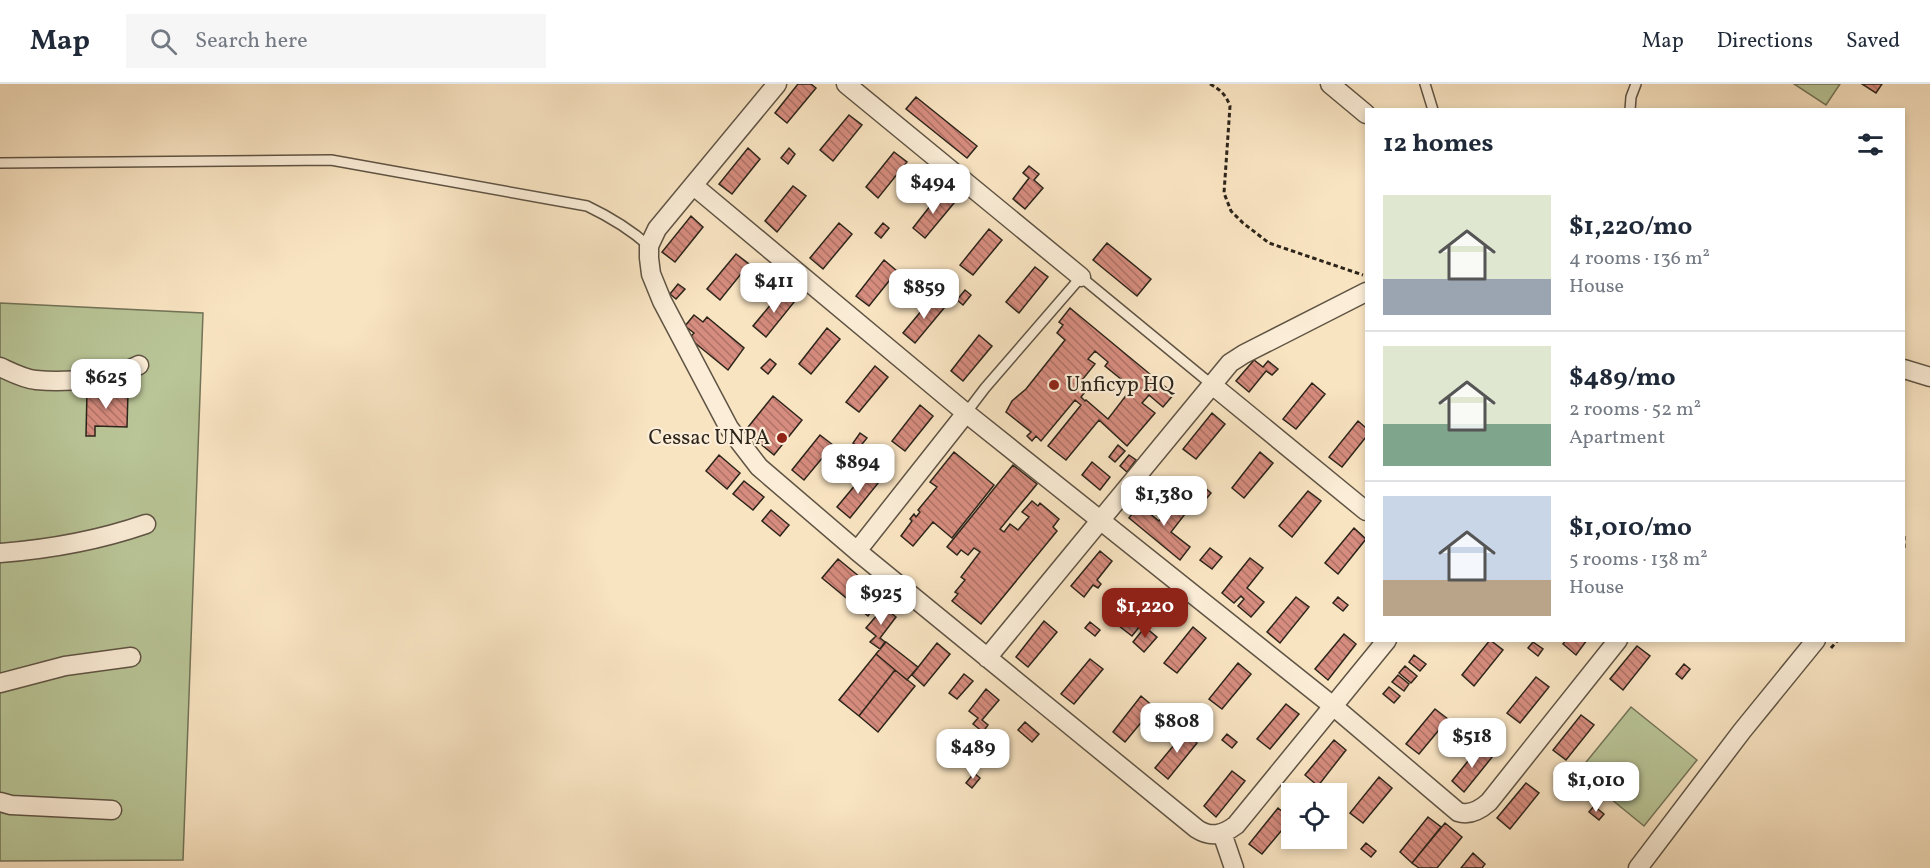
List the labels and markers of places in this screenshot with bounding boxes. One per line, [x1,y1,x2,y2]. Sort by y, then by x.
pin: $494 [897,164,969,215]
pin: $411 [738,263,810,314]
pin: $859 [888,269,960,320]
pin: $625 [70,359,142,410]
place label: Unficyp HQ [1066,371,1176,400]
marker: Unficyp HQ [1047,378,1061,392]
place label: Cessac UNPA [649,424,770,453]
marker: Cessac UNPA [775,431,789,445]
pin: $894 [822,444,894,495]
pin: $1,380 [1115,476,1213,527]
pin: $925 [845,575,917,626]
pin: $1,220 [1096,588,1194,639]
pin: $808 [1141,703,1213,754]
pin: $518 [1436,718,1508,769]
pin: $489 [937,729,1009,780]
pin: $1,010 [1547,762,1645,813]

